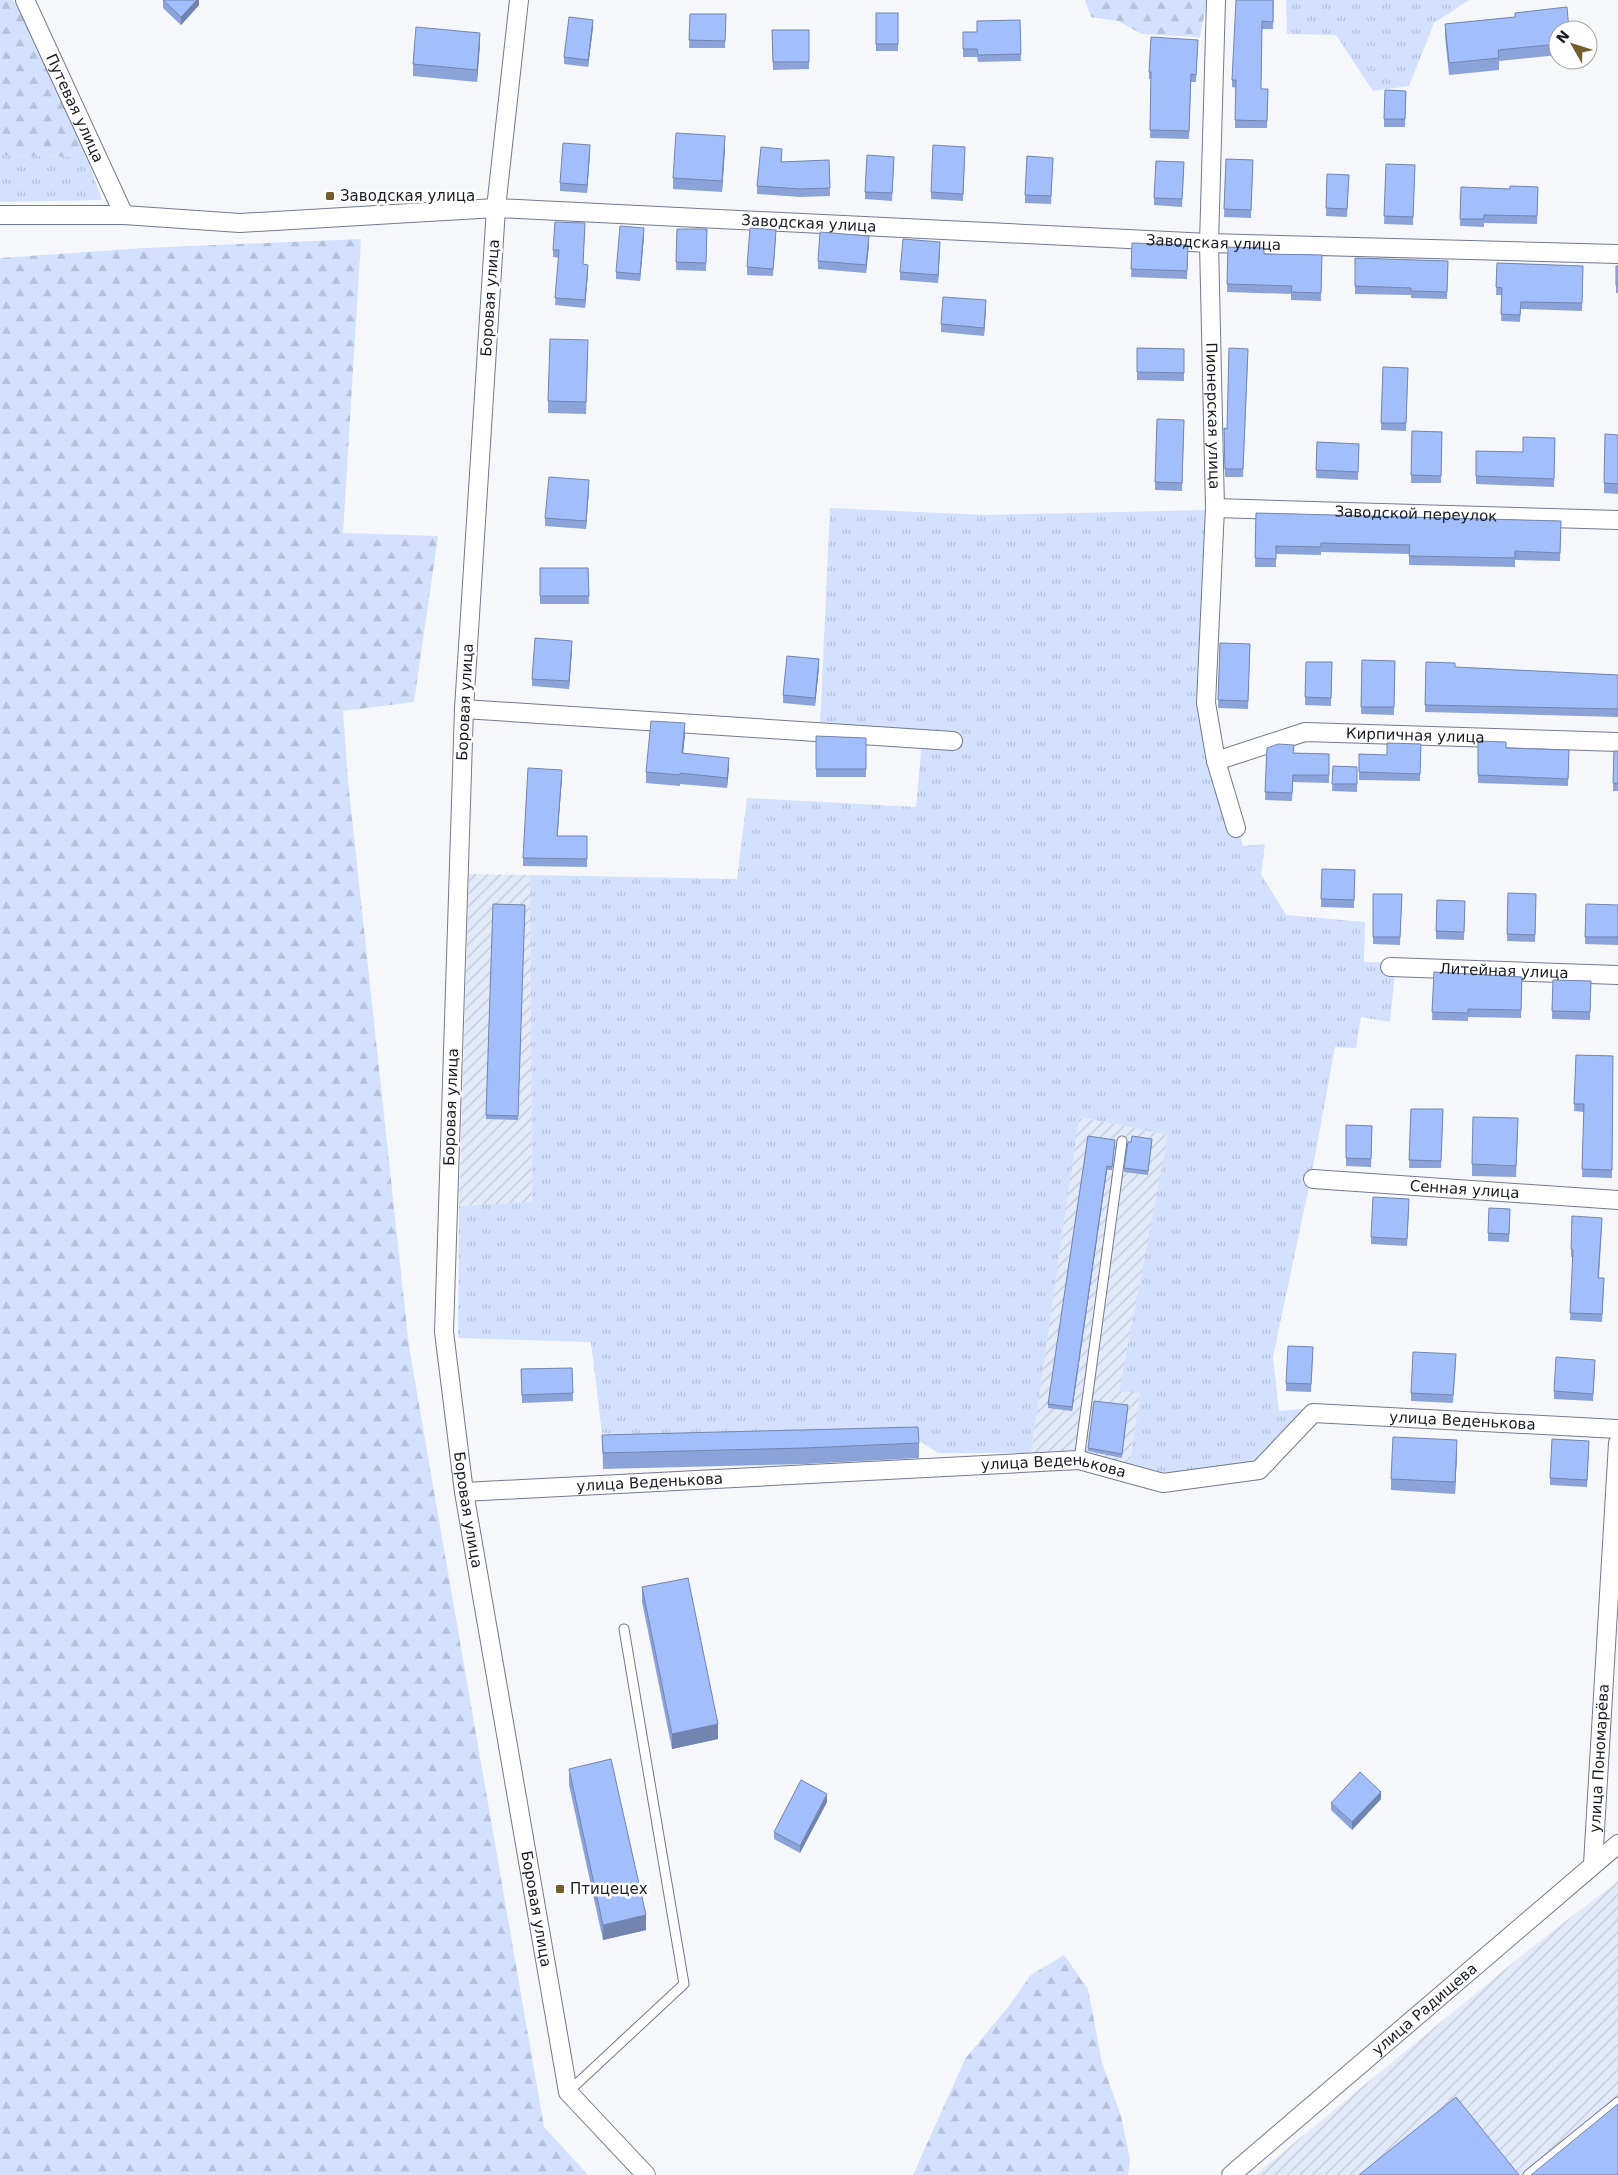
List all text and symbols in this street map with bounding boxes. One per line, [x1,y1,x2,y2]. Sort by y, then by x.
north arrow [1548,20,1598,70]
text: N [1553,27,1573,46]
street label: Путевая улица [42,51,108,165]
place label: Заводская улица [340,187,475,205]
marker: Заводская улица [324,190,336,202]
street label: Заводская улица [741,211,877,236]
street label: Заводская улица [1145,231,1281,254]
street label: Боровая улица [477,239,503,357]
street label: Пионерская улица [1202,342,1224,489]
street label: Заводской переулок [1334,503,1498,525]
street label: Боровая улица [453,643,477,761]
street label: Кирпичная улица [1346,724,1485,747]
street label: Литейная улица [1439,960,1569,982]
street label: Боровая улица [440,1048,462,1166]
street label: Сенная улица [1409,1177,1520,1202]
street label: улица Веденькова [1389,1408,1536,1434]
street label: Боровая улица [450,1450,486,1569]
street label: улица Веденькова [981,1451,1128,1481]
street label: улица Веденькова [576,1470,723,1495]
street label: улица Пономарёва [1586,1683,1613,1833]
street label: Боровая улица [517,1849,555,1968]
place label: Птицецех [570,1880,648,1898]
marker: Птицецех [554,1883,566,1895]
street label: улица Радищева [1369,1959,1481,2059]

